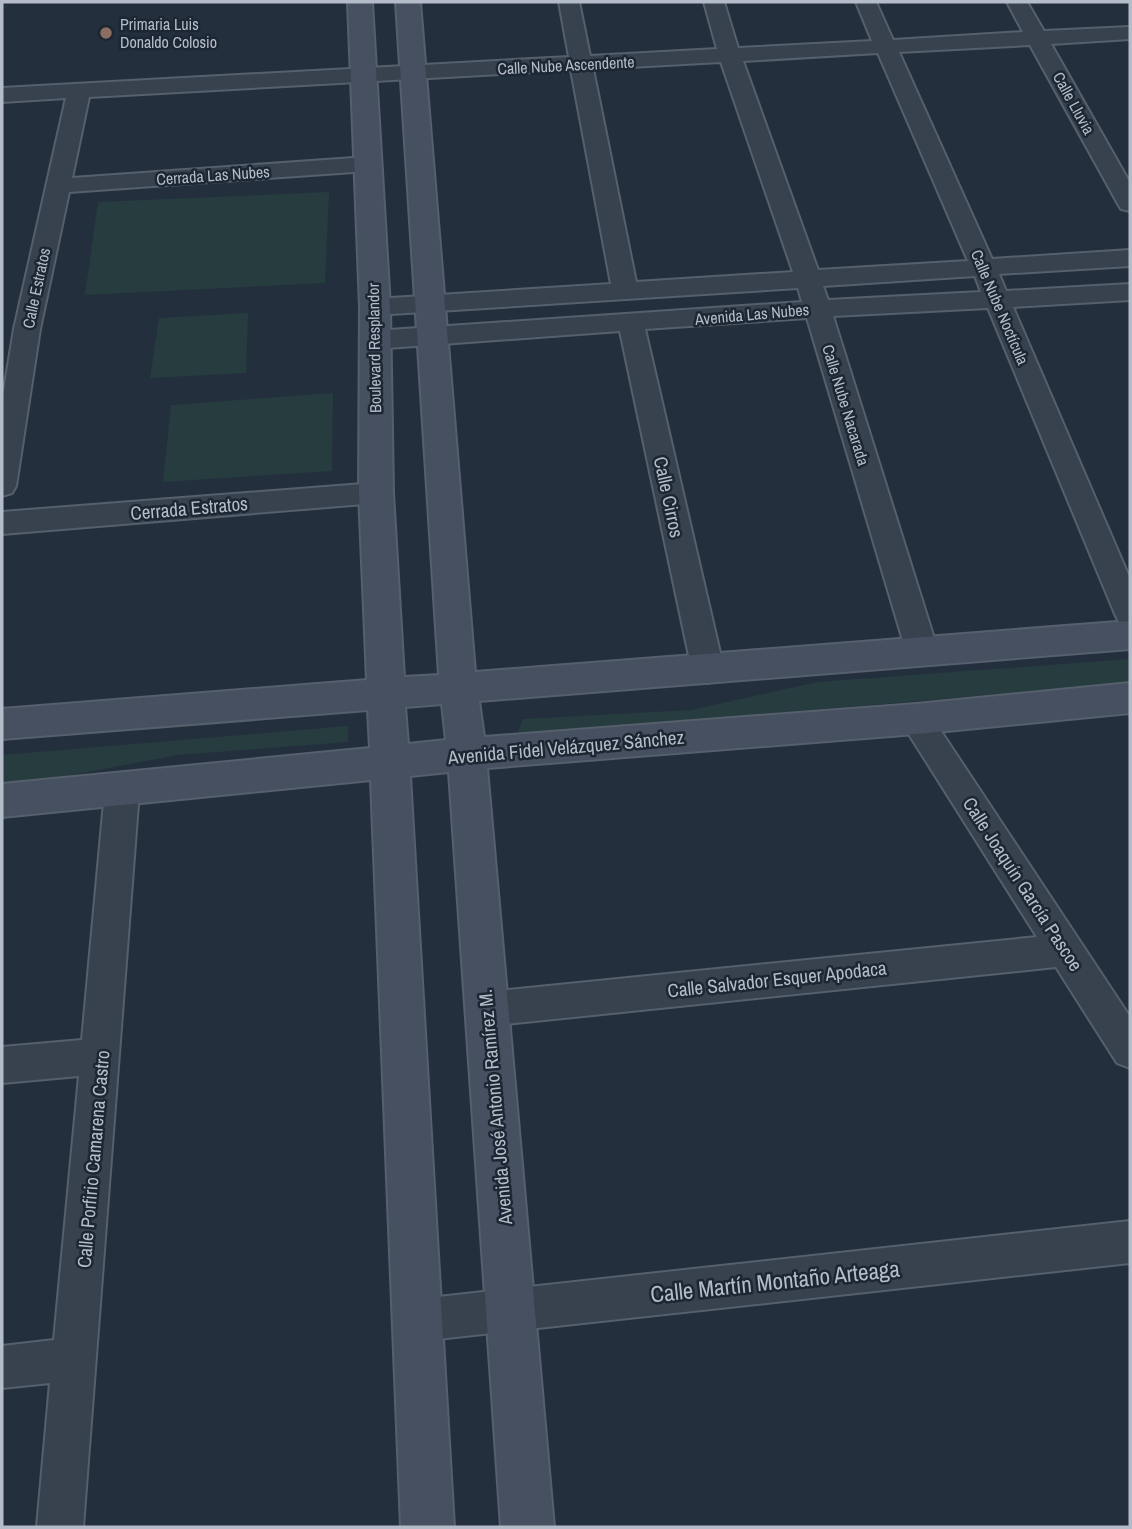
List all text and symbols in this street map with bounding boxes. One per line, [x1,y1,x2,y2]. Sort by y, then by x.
place label: Primaria Luis Donaldo Colosio [120,13,217,53]
marker: Primaria Luis Donaldo Colosio [98,25,114,41]
street label: Calle Nube Ascendente [497,50,635,80]
street label: Calle Lluvia [1048,68,1101,139]
street label: Cerrada Las Nubes [155,160,271,190]
street label: Calle Estratos [17,246,55,330]
street label: Calle Nube Noctícula [966,246,1034,369]
street label: Boulevard Resplandor [362,282,386,413]
street label: Avenida Las Nubes [693,298,810,330]
street label: Calle Nube Nacarada [817,342,875,469]
street label: Calle Cirros [648,454,690,540]
street label: Cerrada Estratos [129,490,249,526]
street label: Avenida Fidel Velázquez Sánchez [446,724,685,770]
street label: Calle Joaquín García Pascoe [957,792,1089,976]
street label: Calle Salvador Esquer Apodaca [666,955,888,1003]
street label: Avenida José Antonio Ramírez M. [472,988,518,1227]
street label: Calle Porfirio Camarena Castro [71,1049,115,1269]
street label: Calle Martín Montaño Arteaga [649,1252,902,1310]

